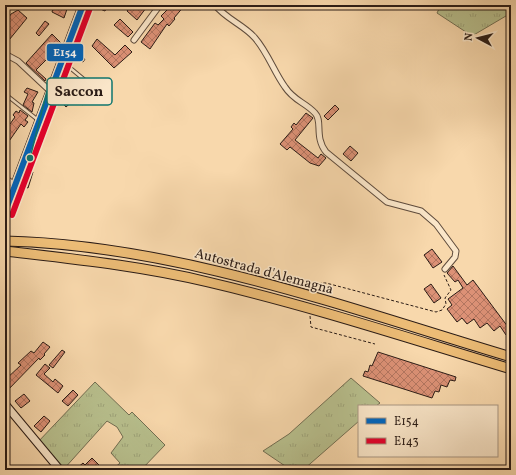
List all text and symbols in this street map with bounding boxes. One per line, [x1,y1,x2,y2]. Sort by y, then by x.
north arrow [458,18,498,58]
text: N [462,32,477,42]
line badge: E154 [46,43,84,62]
text: E154 [53,46,77,61]
callout: Saccon [47,78,112,105]
text: Saccon [55,82,104,103]
street label: Autostrada d'Alemagna [193,244,335,300]
legend [358,405,498,457]
text: E154 [394,414,419,430]
text: E143 [394,434,419,450]

